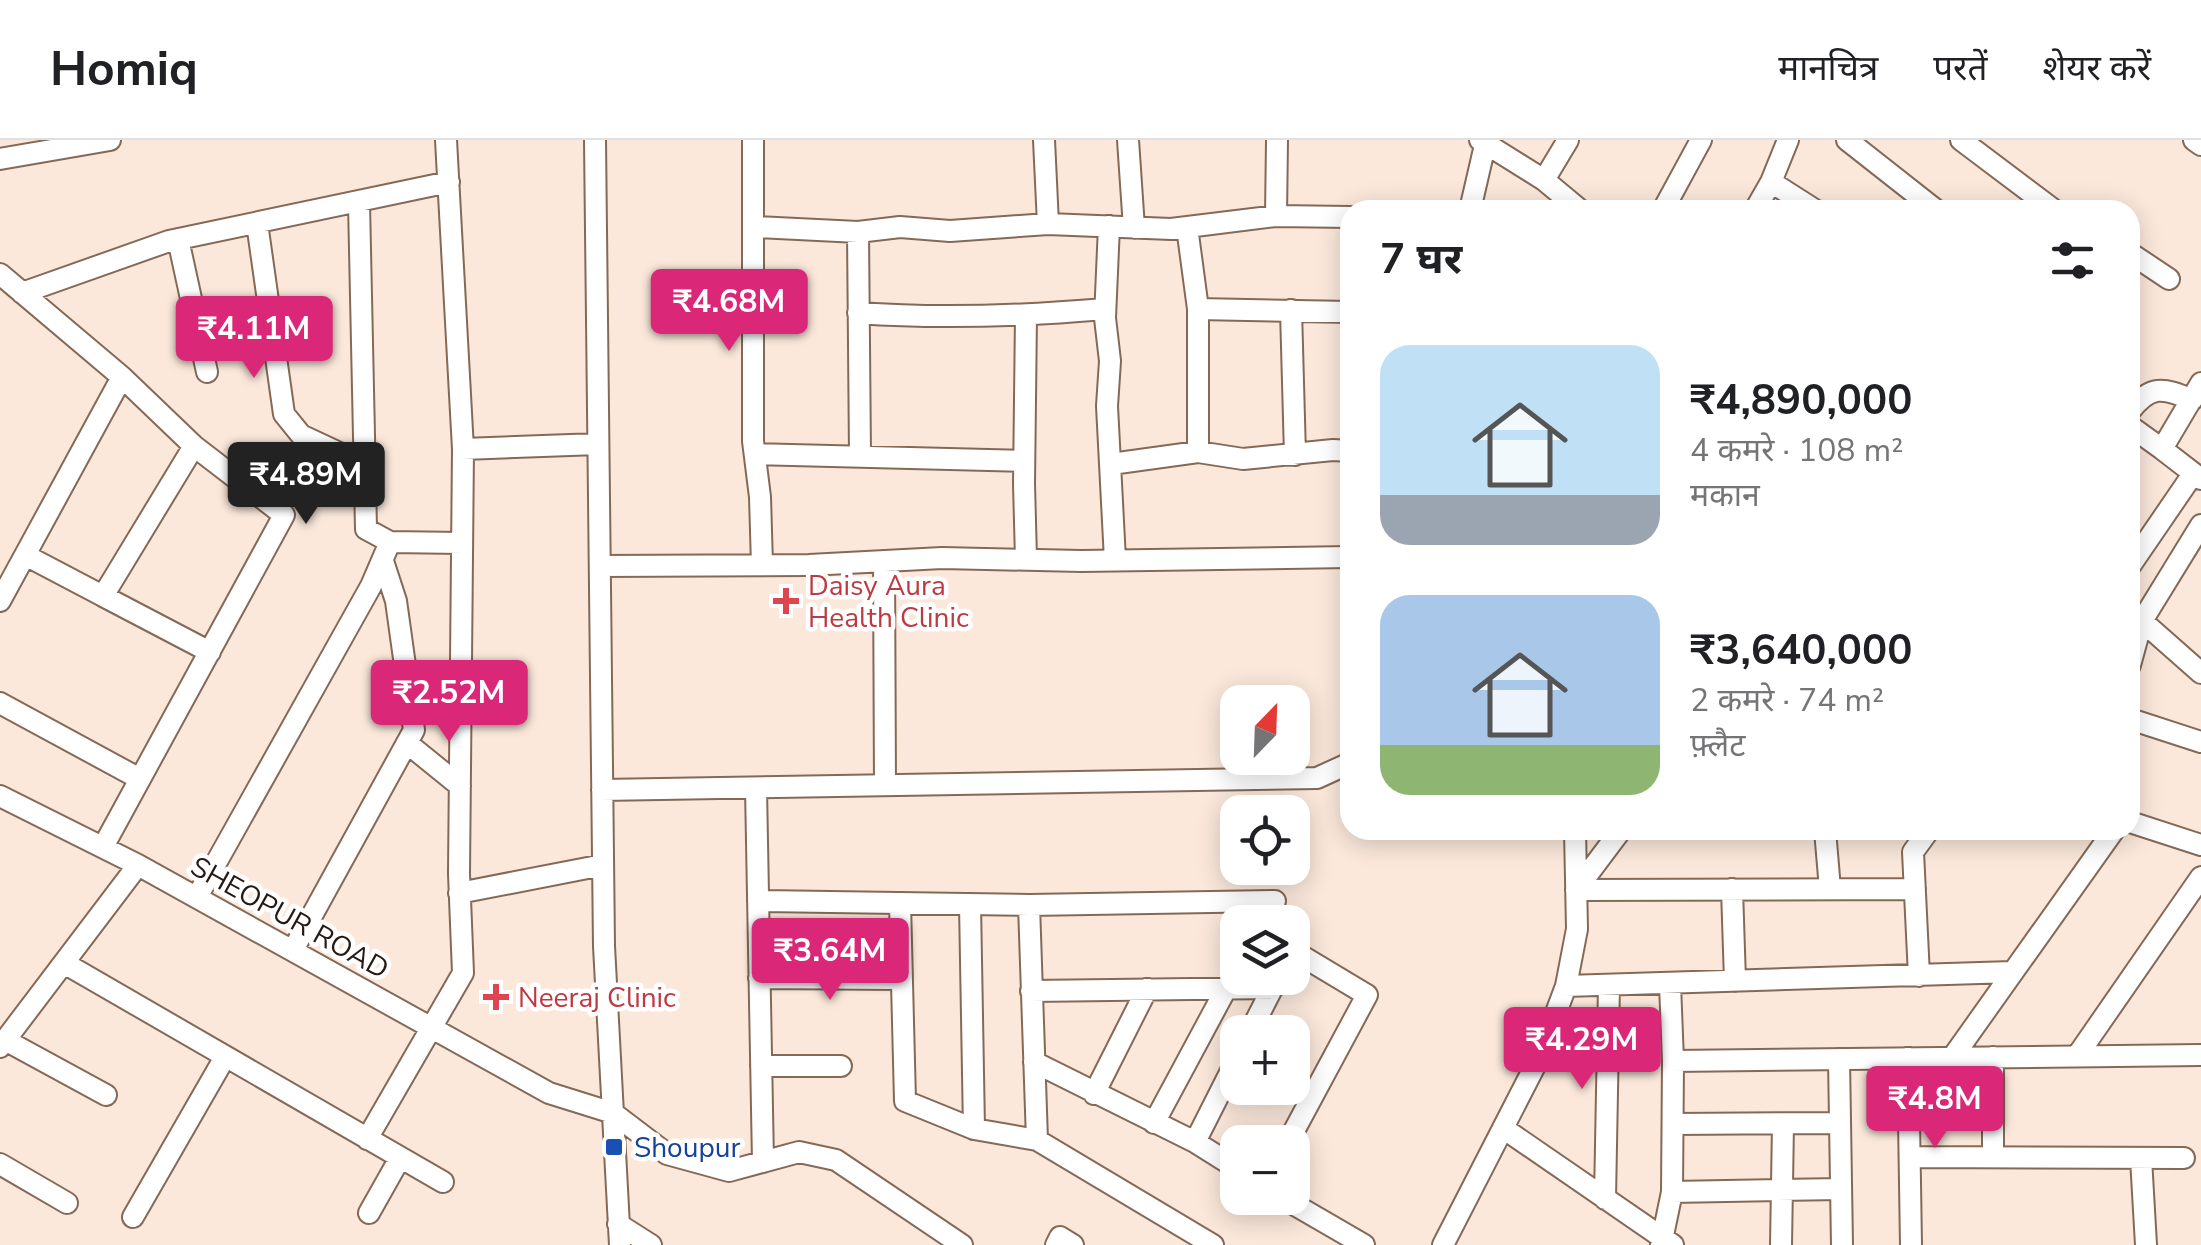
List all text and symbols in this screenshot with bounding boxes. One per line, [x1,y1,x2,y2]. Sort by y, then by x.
text: Homiq [50,36,198,102]
text: मानचित्र [1778,45,1878,92]
text: परतें [1933,45,1987,92]
text: शेयर करें [2042,45,2151,92]
text: 7 घर [1380,231,1462,288]
icon: filters [2045,233,2100,288]
pin: ₹4.68M [648,269,810,354]
text: ₹4.68M [673,280,785,323]
pin: ₹4.11M [173,296,335,381]
text: ₹4.11M [198,307,310,350]
text: ₹4,890,000 [1690,372,1912,429]
icon: home [1460,385,1580,505]
text: 4 कमरे · 108 m² [1690,429,1903,472]
pin: ₹4.89M [225,442,387,527]
text: ₹4.89M [250,453,362,496]
text: मकान [1690,474,1760,517]
place label: Daisy Aura Health Clinic [808,567,969,637]
marker: Daisy Aura Health Clinic [773,588,799,614]
text: ₹3,640,000 [1690,622,1912,679]
icon: home [1460,635,1580,755]
pin: ₹2.52M [368,660,530,745]
text: ₹2.52M [393,671,505,714]
text: 2 कमरे · 74 m² [1690,679,1884,722]
north arrow [1220,685,1310,775]
map controls [1220,685,1310,1215]
text: फ़्लैट [1690,724,1745,767]
button: locate [1220,795,1310,885]
street label: SHEOPUR ROAD [184,848,395,988]
button: layers [1220,905,1310,995]
pin: ₹3.64M [749,918,911,1003]
text: ₹3.64M [774,929,886,972]
place label: Neeraj Clinic [518,979,676,1017]
marker: Neeraj Clinic [483,984,509,1010]
pin: ₹4.29M [1501,1007,1663,1092]
button: + [1220,1015,1310,1105]
text: ₹4.29M [1526,1018,1638,1061]
pin: ₹4.8M [1865,1066,2005,1151]
text: ₹4.8M [1888,1077,1982,1120]
button: − [1220,1125,1310,1215]
place label: Shoupur [634,1129,740,1167]
marker: Shoupur [603,1136,625,1158]

